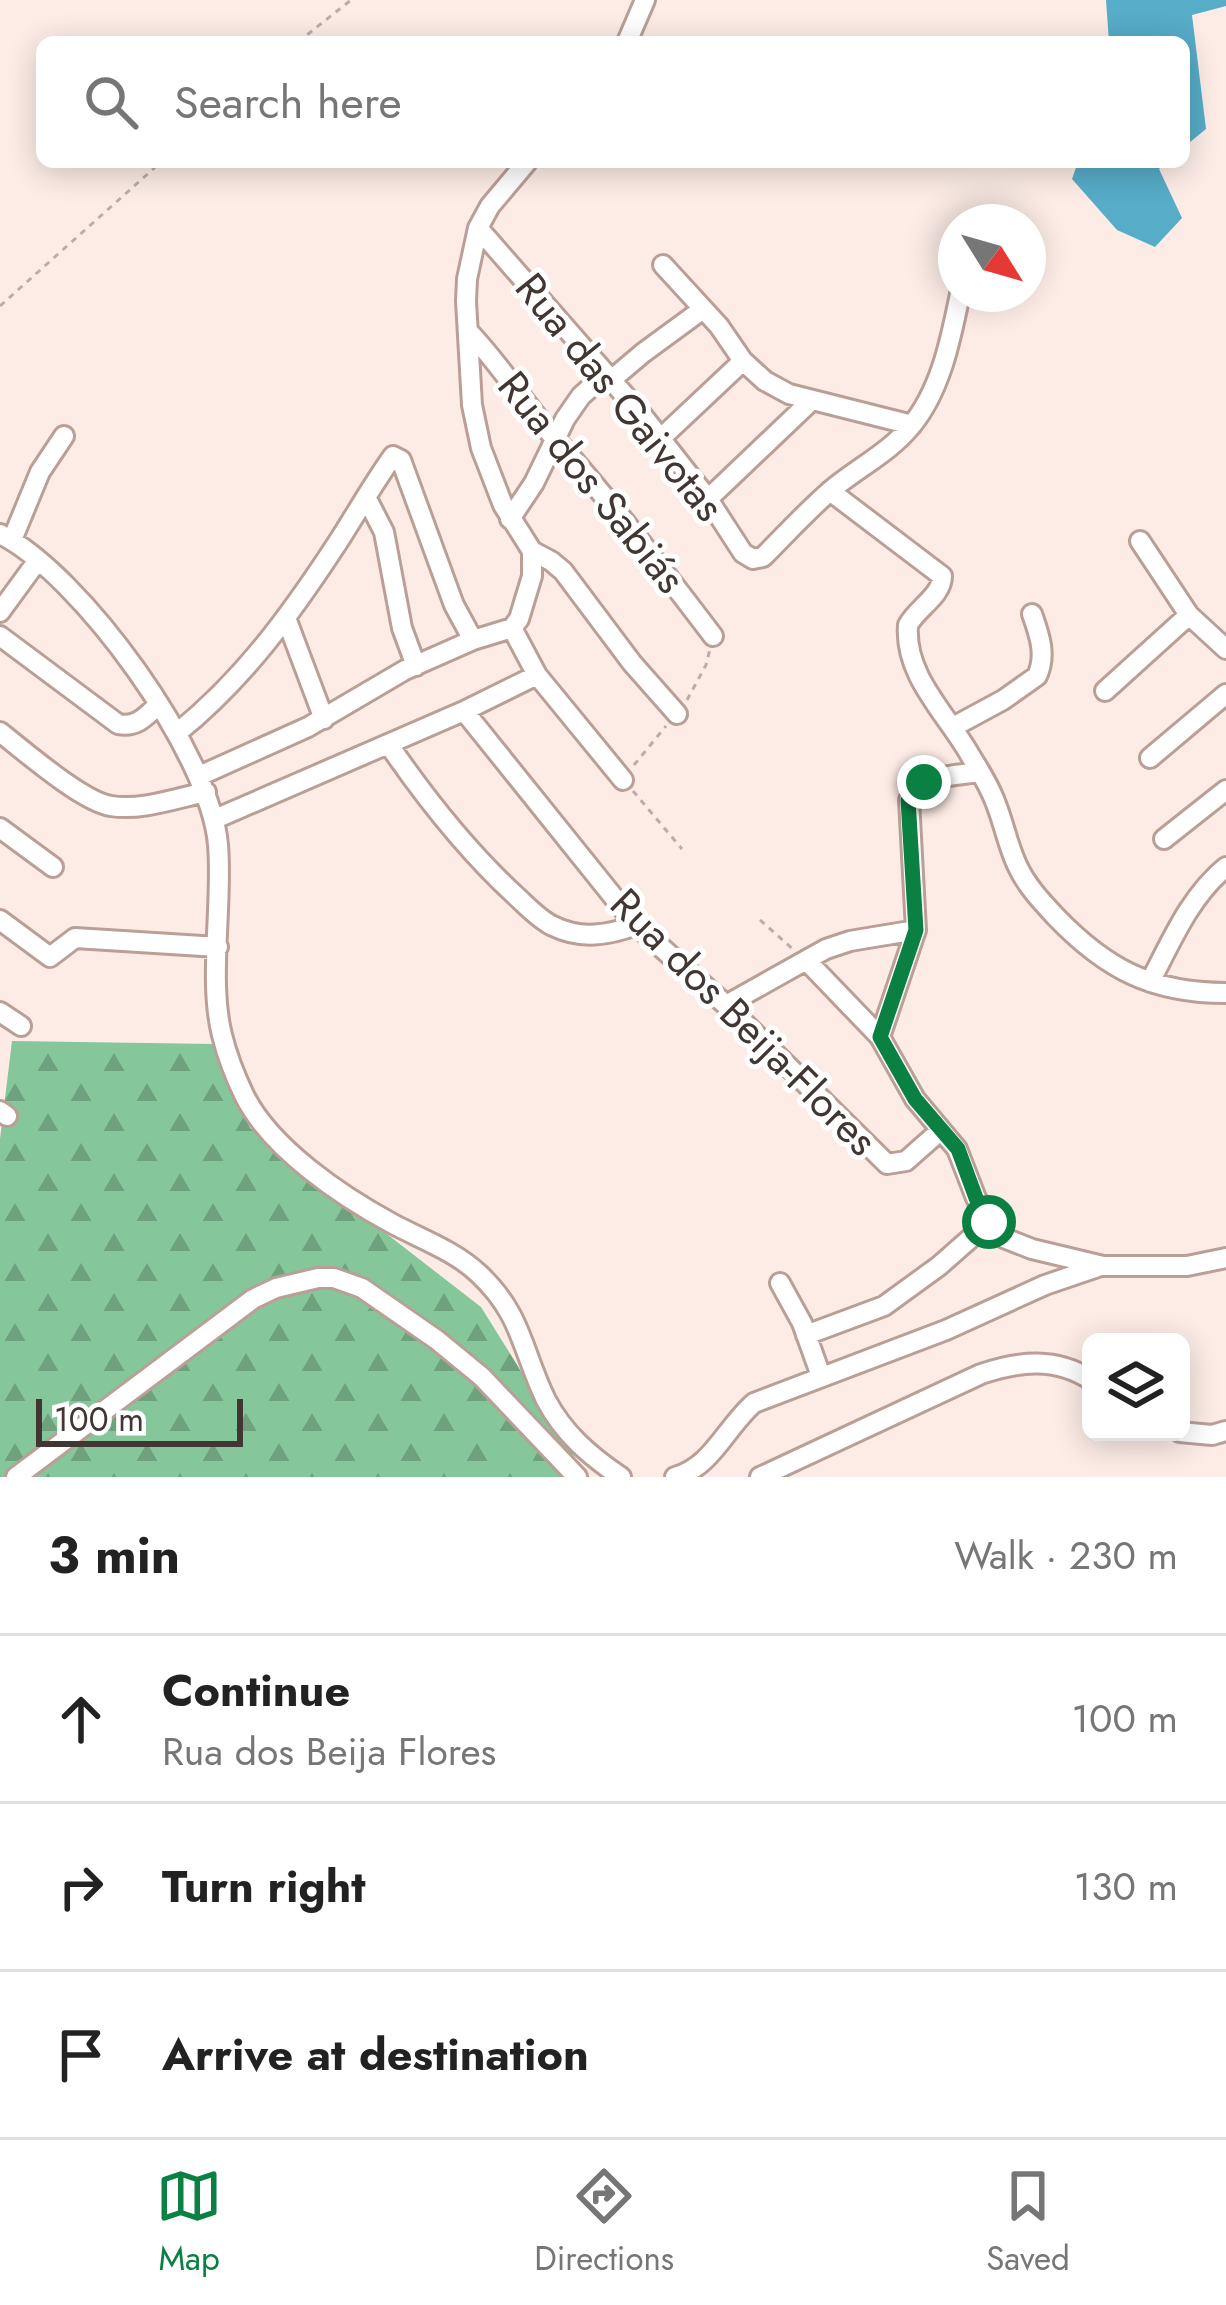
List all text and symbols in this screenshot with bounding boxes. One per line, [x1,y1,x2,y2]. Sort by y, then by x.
search box [36,36,1190,168]
icon: search [78,69,144,135]
text: Search here [174,70,402,135]
north arrow [938,204,1046,312]
street label: Rua das Gaivotas [501,260,739,534]
street label: Rua dos Sabiás [483,358,701,606]
route end [897,755,951,809]
street label: Rua dos Beija-Flores [596,874,892,1170]
route start [962,1195,1016,1249]
map controls [1082,1333,1190,1441]
button: layers [1082,1333,1190,1441]
scale bar [36,1393,243,1446]
text: 100 m [54,1396,144,1443]
text: 3 min [48,1518,180,1592]
text: Walk · 230 m [954,1527,1178,1584]
text: Continue [162,1658,350,1723]
icon: ahead [48,1686,114,1752]
text: 100 m [1072,1690,1178,1747]
text: Rua dos Beija Flores [162,1723,496,1780]
icon: right [48,1854,114,1920]
text: Turn right [162,1854,366,1919]
text: 130 m [1074,1858,1178,1915]
icon: arrive [48,2022,114,2088]
text: Arrive at destination [162,2022,589,2087]
tab: Map [156,2163,222,2282]
tab: Directions [534,2163,674,2282]
tab: Saved [986,2163,1070,2282]

